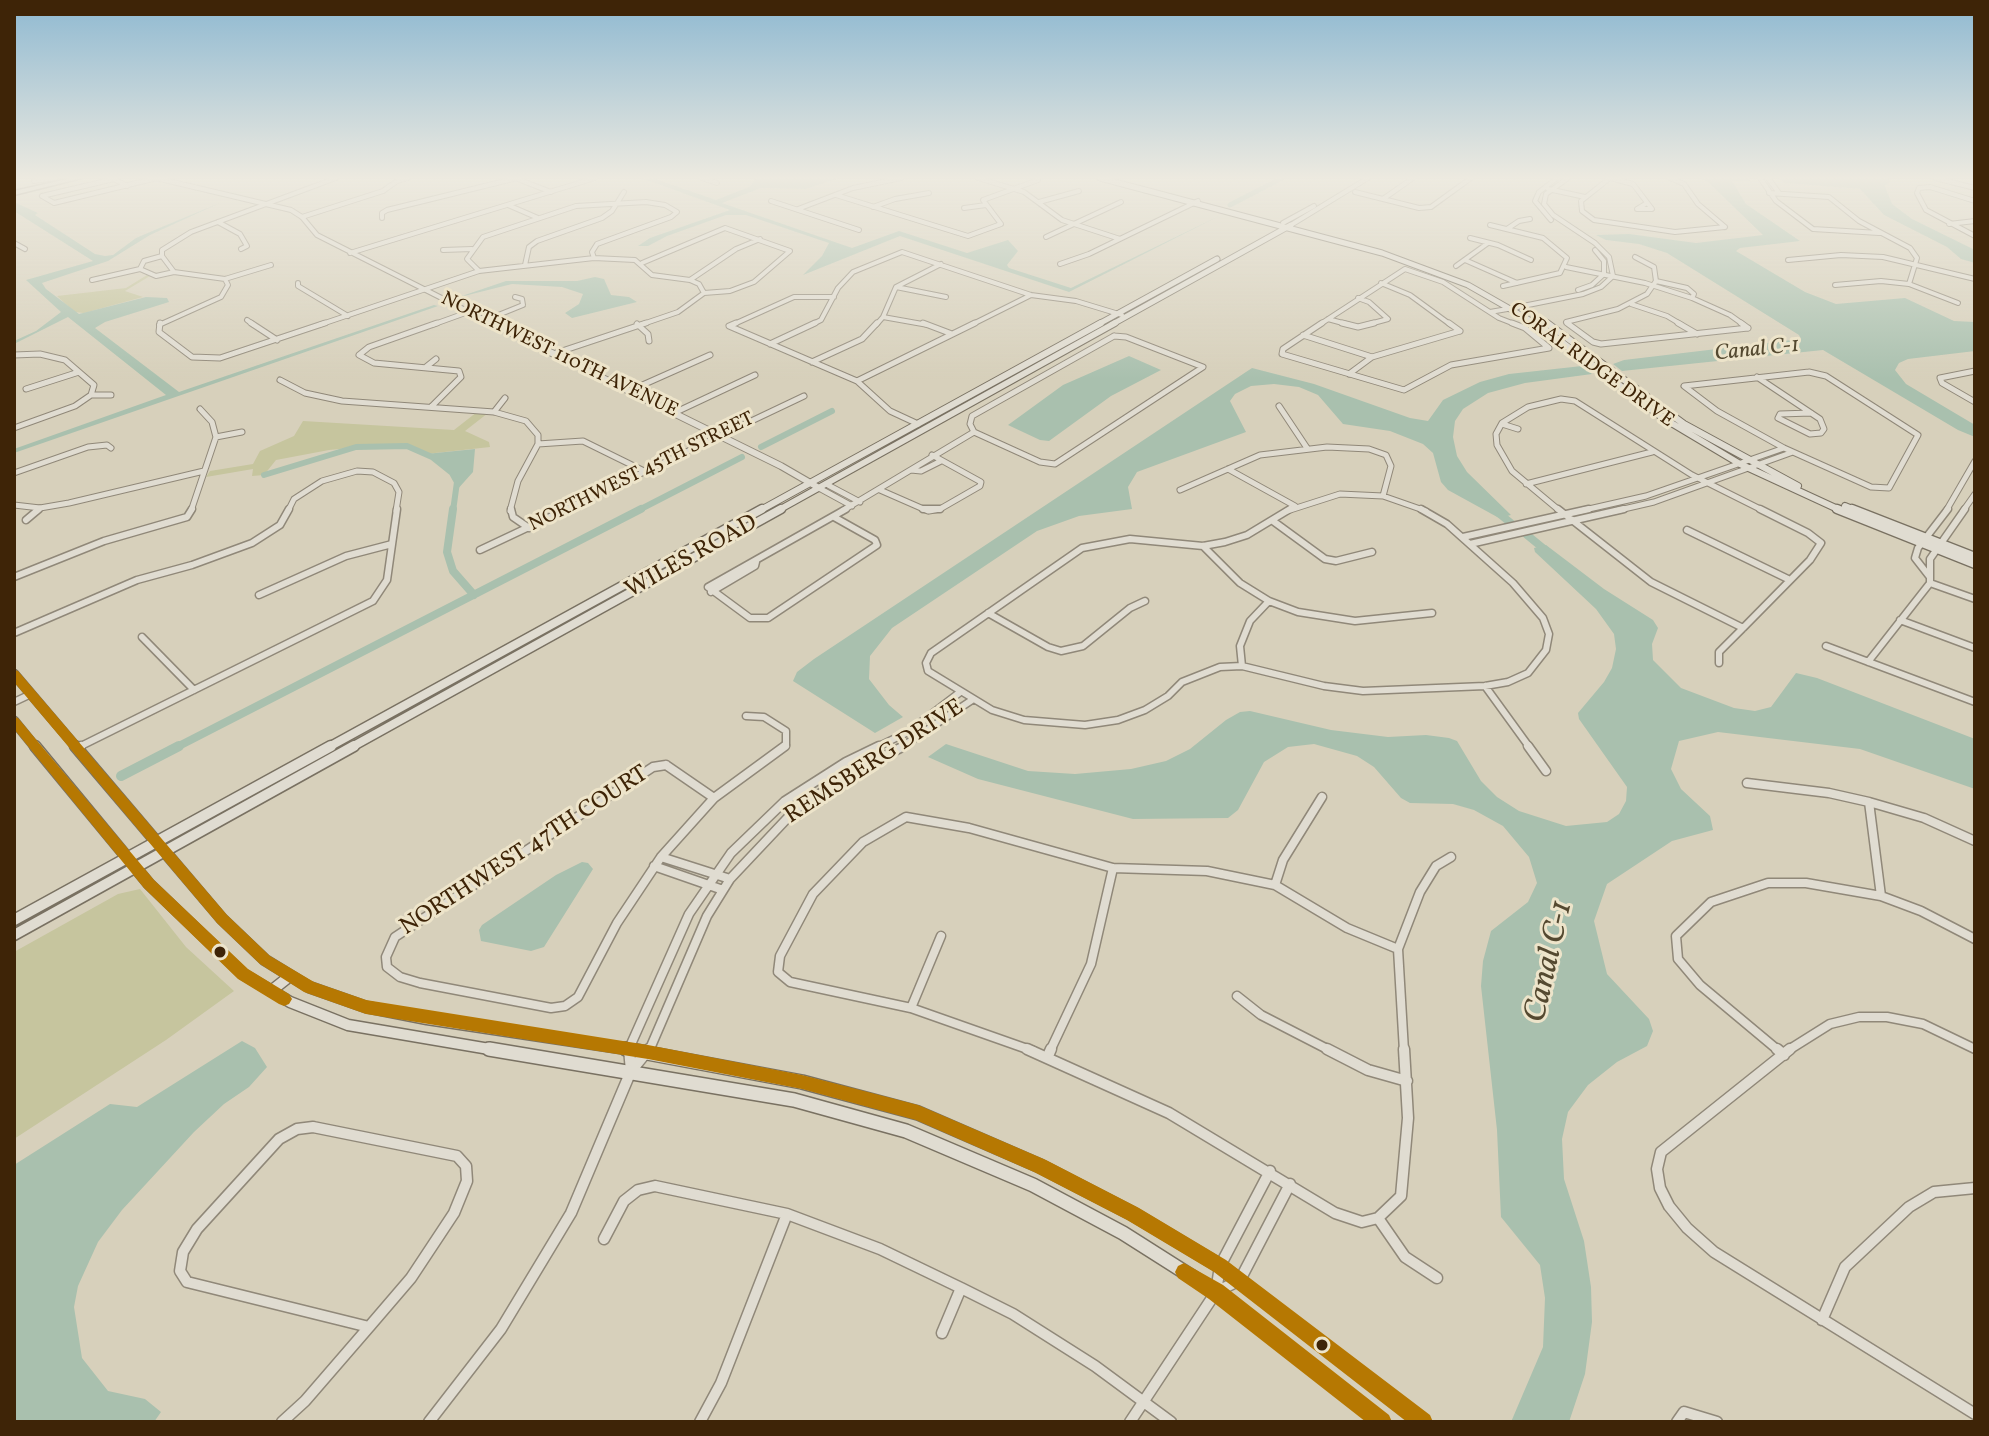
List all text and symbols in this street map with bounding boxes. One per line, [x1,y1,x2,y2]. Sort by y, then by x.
street label: NORTHWEST 110TH AVENUE [436,288,682,424]
street label: CORAL RIDGE DRIVE [1504,298,1678,434]
water label: Canal C-1 [1713,333,1801,369]
street label: NORTHWEST 45TH STREET [525,408,759,538]
street label: WILES ROAD [621,510,763,606]
street label: REMSBERG DRIVE [780,694,970,832]
street label: NORTHWEST 47TH COURT [395,761,655,943]
water label: Canal C-1 [1518,897,1584,1027]
unlabelled marker [212,944,228,960]
unlabelled marker [1314,1337,1330,1353]

